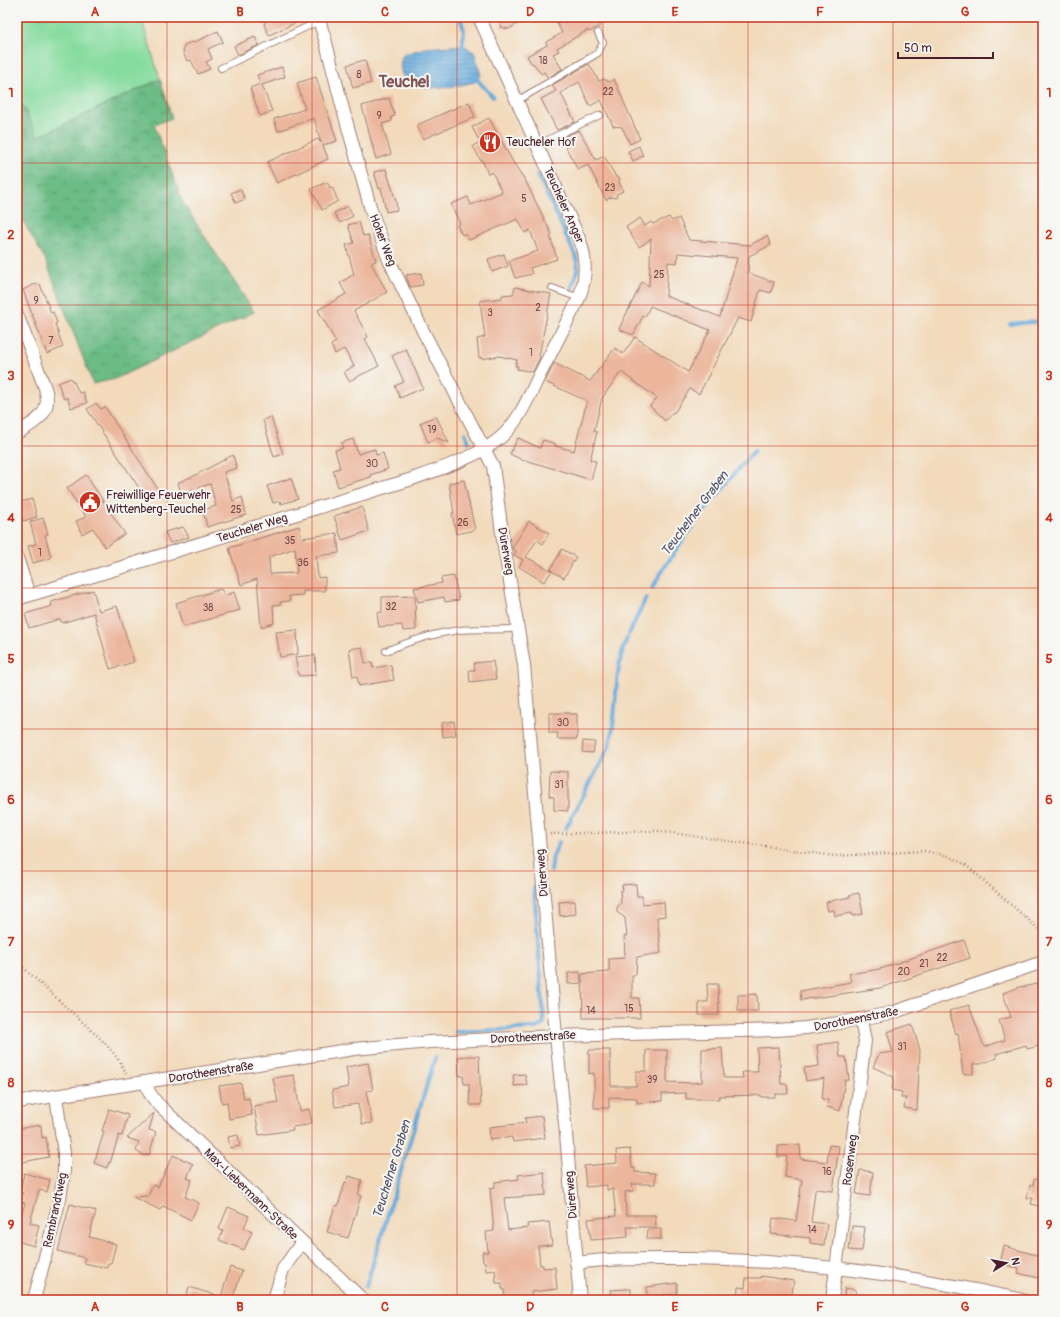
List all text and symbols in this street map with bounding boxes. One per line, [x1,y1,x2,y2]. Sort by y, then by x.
text: A [91,4,100,20]
text: B [236,4,244,20]
text: C [381,4,389,20]
text: D [526,4,534,20]
text: E [672,4,679,20]
text: F [816,4,824,20]
text: G [961,4,970,20]
scale bar [898,34,993,60]
text: 50 m [904,41,932,56]
house number: 18 [539,55,547,67]
house number: 8 [356,69,362,81]
district label: Teuchel [377,72,430,92]
text: 1 [8,85,14,101]
text: 1 [1046,85,1052,101]
house number: 22 [602,86,614,98]
house number: 9 [376,110,382,122]
restaurant icon: Teucheler Hof [477,129,503,155]
place label: Teucheler Hof [506,135,576,150]
street label: Teucheler Anger [540,165,587,246]
house number: 23 [605,182,616,194]
house number: 5 [521,193,527,205]
street label: Hoher Weg [366,212,399,268]
text: 2 [7,227,15,243]
text: 2 [1045,227,1053,243]
house number: 25 [653,269,665,281]
house number: 9 [33,295,39,307]
house number: 2 [535,302,541,314]
house number: 3 [487,307,493,319]
house number: 7 [48,335,54,347]
house number: 1 [529,347,533,359]
text: 3 [7,368,15,384]
text: 3 [1045,368,1053,384]
house number: 19 [427,424,437,436]
house number: 30 [366,458,378,470]
water label: Teuchelner Graben [658,468,732,559]
place label: Freiwillige Feuerwehr Wittenberg-Teuchel [106,488,212,517]
public building icon: Freiwillige Feuerwehr Wittenberg-Teuchel [77,489,103,515]
house number: 25 [230,504,242,516]
text: 4 [7,510,15,526]
text: 4 [1045,510,1053,526]
street label: Teucheler Weg [215,511,289,546]
house number: 26 [457,517,469,529]
street label: Dürerweg [494,526,517,576]
house number: 35 [285,535,296,547]
house number: 1 [38,547,42,559]
house number: 36 [297,557,309,569]
house number: 32 [385,601,397,613]
house number: 38 [203,602,213,614]
text: 5 [7,651,15,667]
text: 5 [1045,651,1053,667]
house number: 30 [557,717,569,729]
house number: 31 [554,779,564,791]
text: 6 [7,792,15,808]
text: 6 [1045,792,1053,808]
street label: Dürerweg [533,848,552,898]
text: 7 [8,934,15,950]
text: 7 [1046,934,1053,950]
house number: 22 [936,952,948,964]
house number: 21 [919,958,929,970]
house number: 20 [898,966,910,978]
house number: 15 [624,1003,634,1015]
street label: Dorotheenstraße [813,1004,900,1035]
house number: 14 [586,1005,596,1017]
street label: Dorotheenstraße [490,1028,576,1047]
house number: 31 [897,1041,907,1053]
street label: Dorotheenstraße [168,1058,255,1087]
house number: 39 [647,1074,657,1086]
text: 8 [8,1075,15,1091]
text: 8 [1046,1075,1053,1091]
water label: Teuchelner Graben [369,1118,415,1220]
street label: Rosenweg [840,1134,861,1186]
street label: Max-Liebermann-Straße [200,1146,301,1243]
house number: 16 [822,1166,832,1178]
street label: Dürerweg [562,1170,581,1220]
street label: Rembrandtweg [40,1171,71,1249]
text: 9 [8,1217,15,1233]
text: 9 [1046,1217,1053,1233]
house number: 14 [807,1224,817,1236]
north arrow [986,1243,1026,1283]
text: N [1008,1257,1023,1267]
text: A [91,1299,100,1315]
text: B [236,1299,244,1315]
text: C [381,1299,389,1315]
text: D [526,1299,534,1315]
text: E [672,1299,679,1315]
text: F [816,1299,824,1315]
text: G [961,1299,970,1315]

